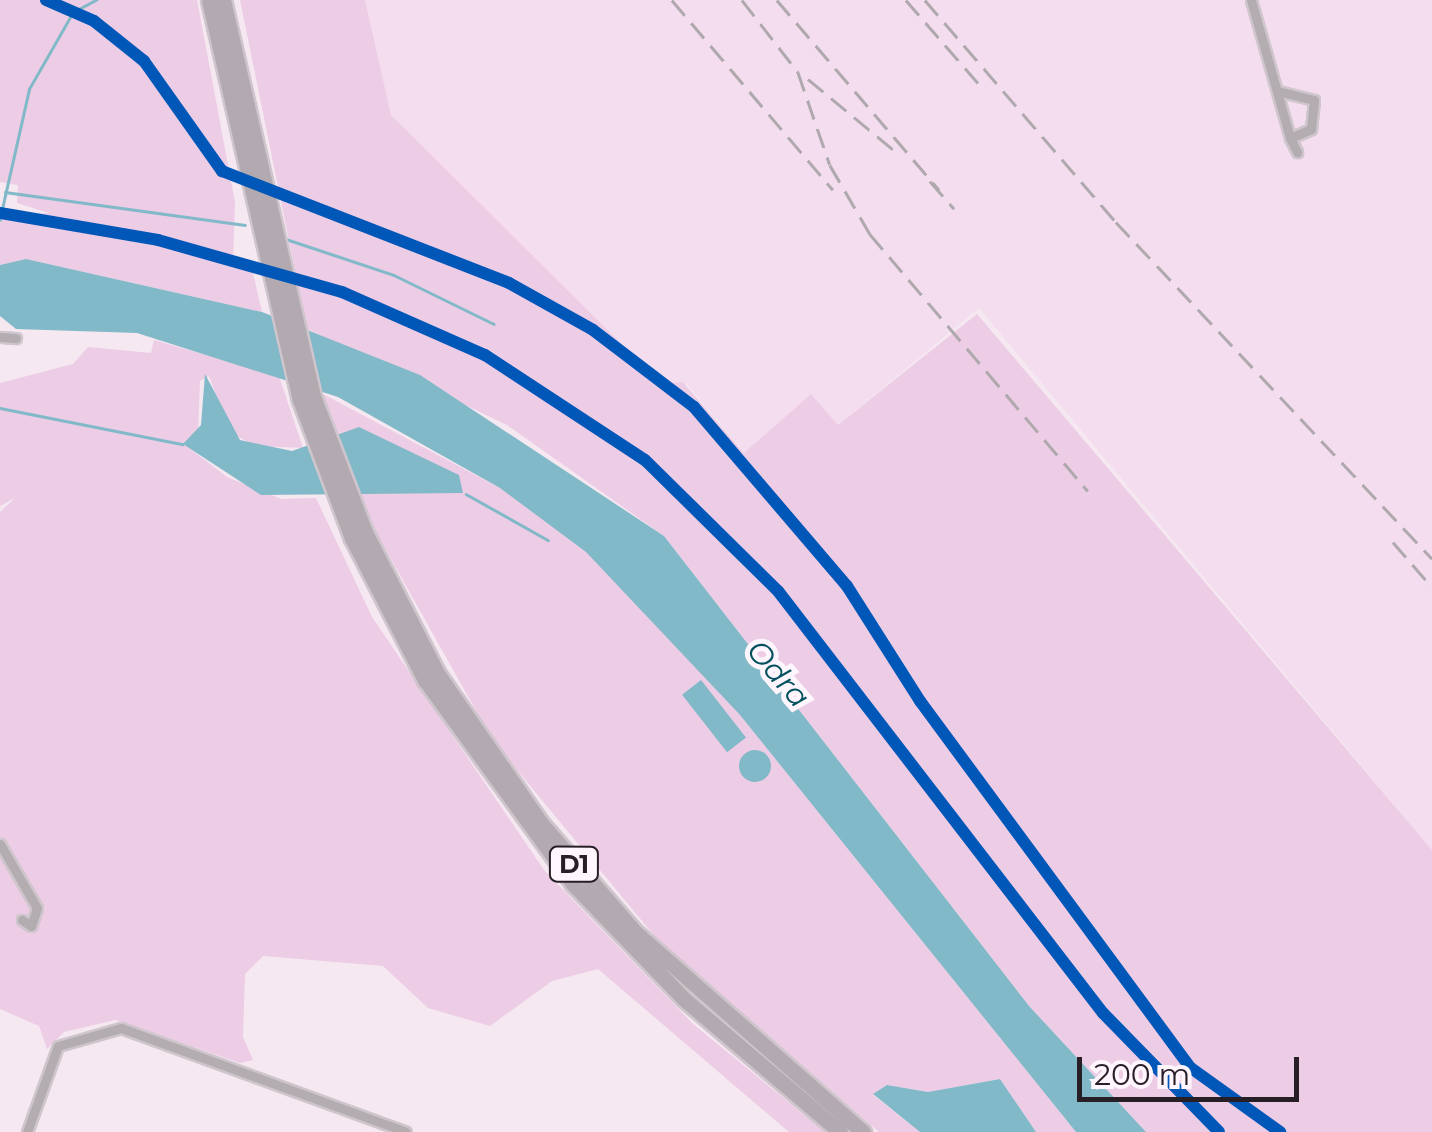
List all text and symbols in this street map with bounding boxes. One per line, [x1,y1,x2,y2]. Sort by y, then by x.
water label: Odra [739,633,817,715]
road number: D1 [546,844,602,884]
scale bar [1082,1037,1304,1099]
text: 200 m [1094,1056,1190,1093]

